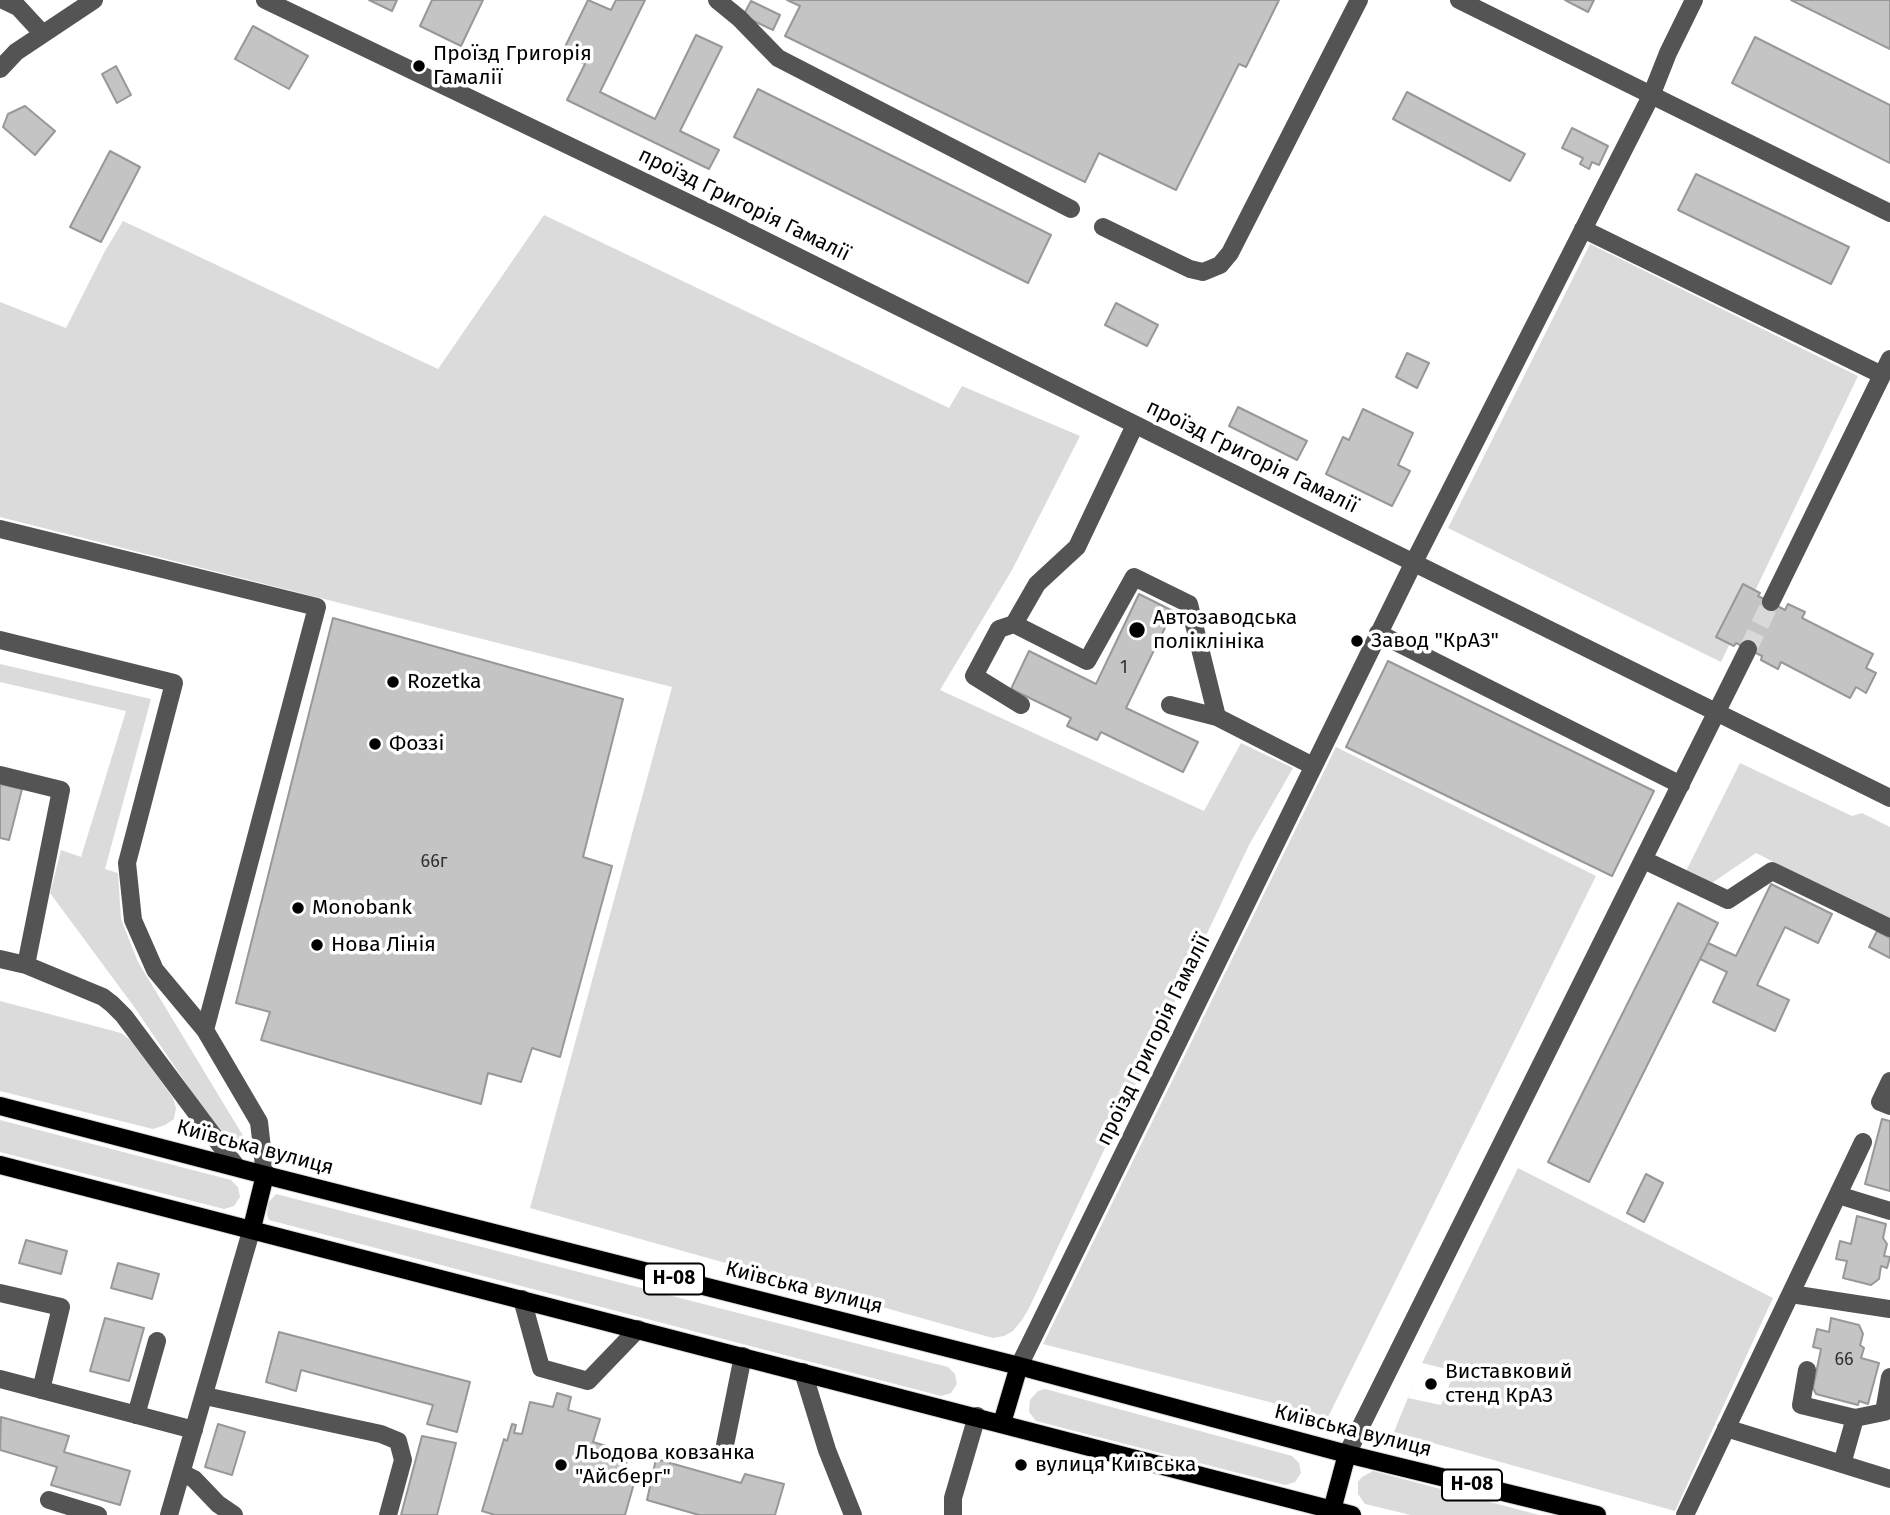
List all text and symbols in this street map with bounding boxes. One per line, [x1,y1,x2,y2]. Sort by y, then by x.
place label: Проїзд Григорія Гамалії [433,41,592,91]
marker: Проїзд Григорія Гамалії [411,58,427,74]
street label: проїзд Григорія Гамалії [634,143,854,267]
street label: проїзд Григорія Гамалії [1142,395,1362,519]
place label: Автозаводська поліклініка [1153,605,1297,655]
marker: Автозаводська поліклініка [1127,620,1147,640]
place label: Завод "КрАЗ" [1371,628,1499,654]
marker: Завод "КрАЗ" [1349,633,1365,649]
house number: 1 [1120,657,1128,679]
place label: Rozetka [407,669,481,695]
marker: Rozetka [385,674,401,690]
place label: Фоззі [389,731,445,757]
marker: Фоззі [367,736,383,752]
house number: 66г [421,851,447,873]
place label: Monobank [312,895,412,921]
marker: Monobank [290,900,306,916]
street label: проїзд Григорія Гамалії [1092,930,1216,1150]
place label: Нова Лінія [331,932,436,958]
marker: Нова Лінія [309,937,325,953]
street label: Київська вулиця [174,1115,336,1181]
street label: Київська вулиця [723,1256,885,1320]
road number: Н-08 [644,1264,704,1294]
house number: 66 [1834,1349,1854,1371]
place label: Виставковий стенд КрАЗ [1445,1359,1572,1409]
marker: Виставковий стенд КрАЗ [1423,1376,1439,1392]
street label: Київська вулиця [1272,1399,1434,1463]
place label: Льодова ковзанка "Айсберг" [575,1440,755,1490]
place label: вулиця Київська [1035,1452,1196,1478]
marker: Льодова ковзанка "Айсберг" [553,1457,569,1473]
marker: вулиця Київська [1013,1457,1029,1473]
road number: Н-08 [1442,1470,1502,1500]

